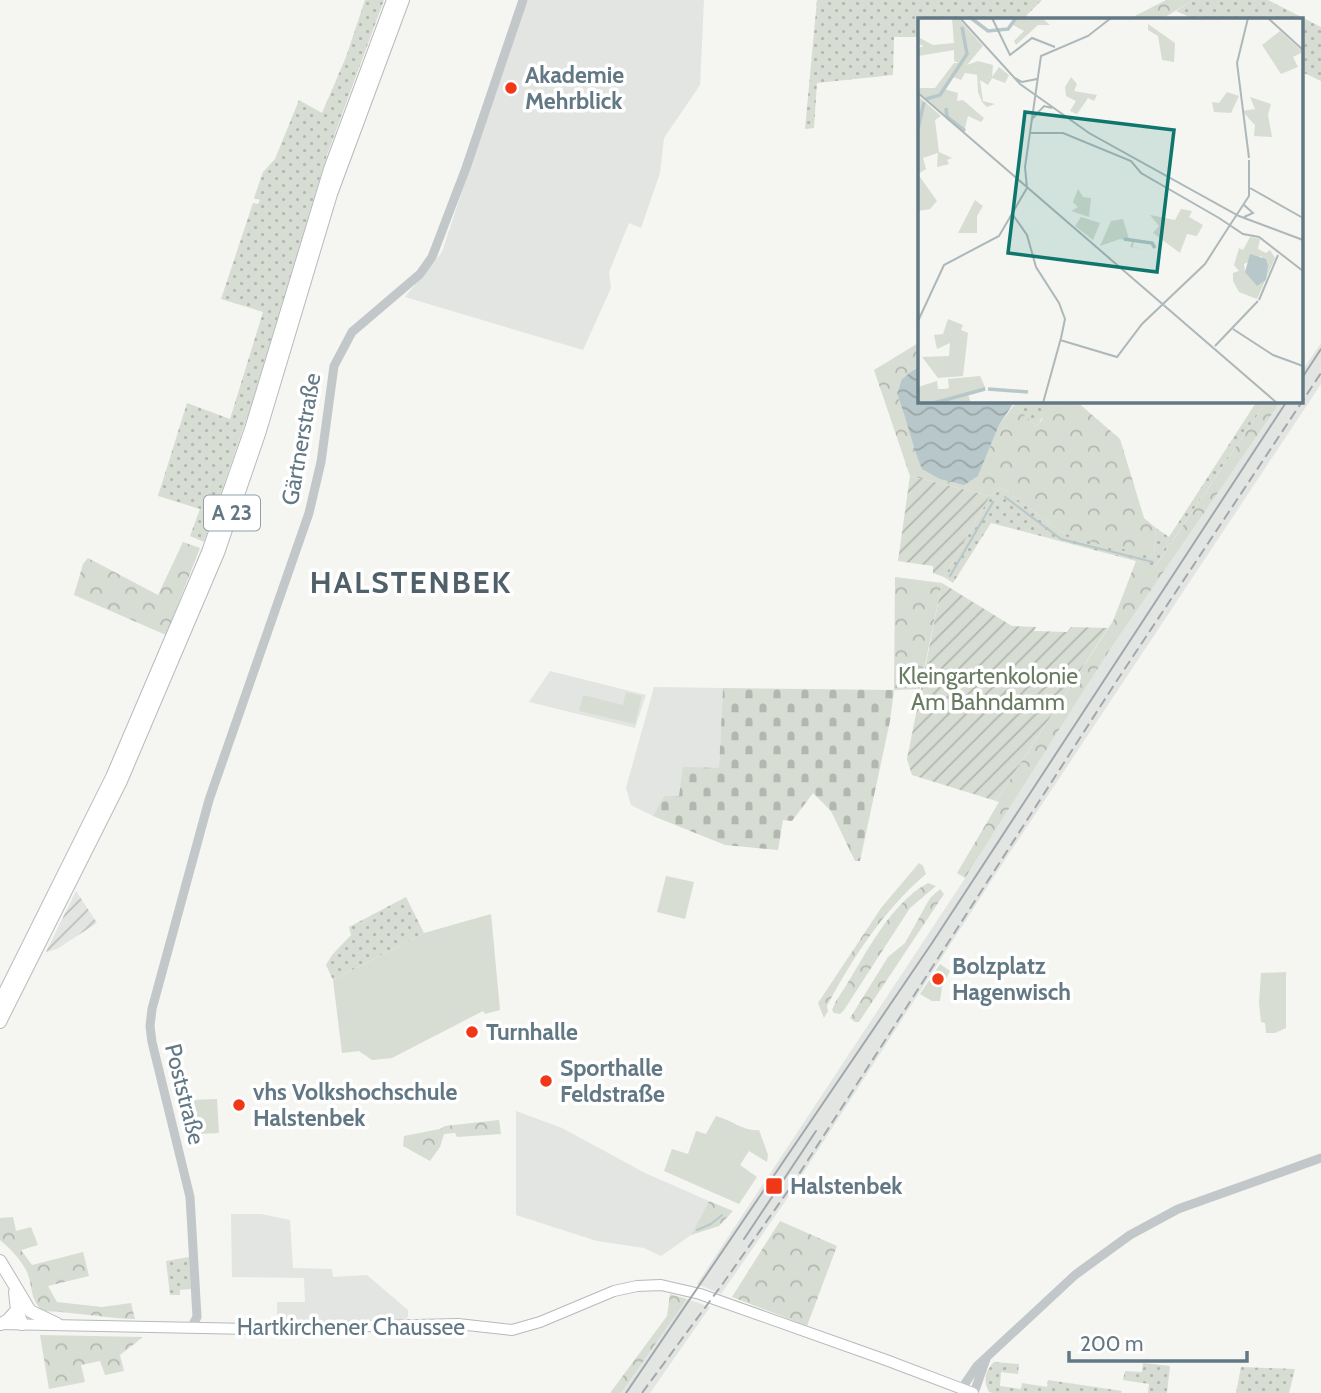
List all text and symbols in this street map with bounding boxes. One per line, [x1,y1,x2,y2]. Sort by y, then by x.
inset map [918,18,1304,402]
place label: Akademie Mehrblick [525,61,624,115]
marker: Akademie Mehrblick [503,80,519,96]
street label: Gärtnerstraße [276,370,326,507]
road number: A 23 [204,496,260,530]
district label: HALSTENBEK [310,564,512,601]
park label: Kleingartenkolonie Am Bahndamm [898,662,1078,716]
place label: Bolzplatz Hagenwisch [952,952,1071,1006]
marker: Bolzplatz Hagenwisch [930,971,946,987]
place label: Turnhalle [486,1018,578,1046]
marker: Turnhalle [464,1024,480,1040]
street label: Poststraße [159,1041,211,1148]
place label: Sporthalle Feldstraße [560,1054,665,1108]
marker: Sporthalle Feldstraße [538,1073,554,1089]
place label: vhs Volkshochschule Halstenbek [253,1078,457,1132]
marker: vhs Volkshochschule Halstenbek [231,1097,247,1113]
place label: Halstenbek [790,1172,903,1200]
marker: Halstenbek [764,1176,784,1196]
street label: Hartkirchener Chaussee [237,1313,465,1341]
scale bar [1069,1320,1248,1364]
text: 200 m [1080,1331,1143,1356]

